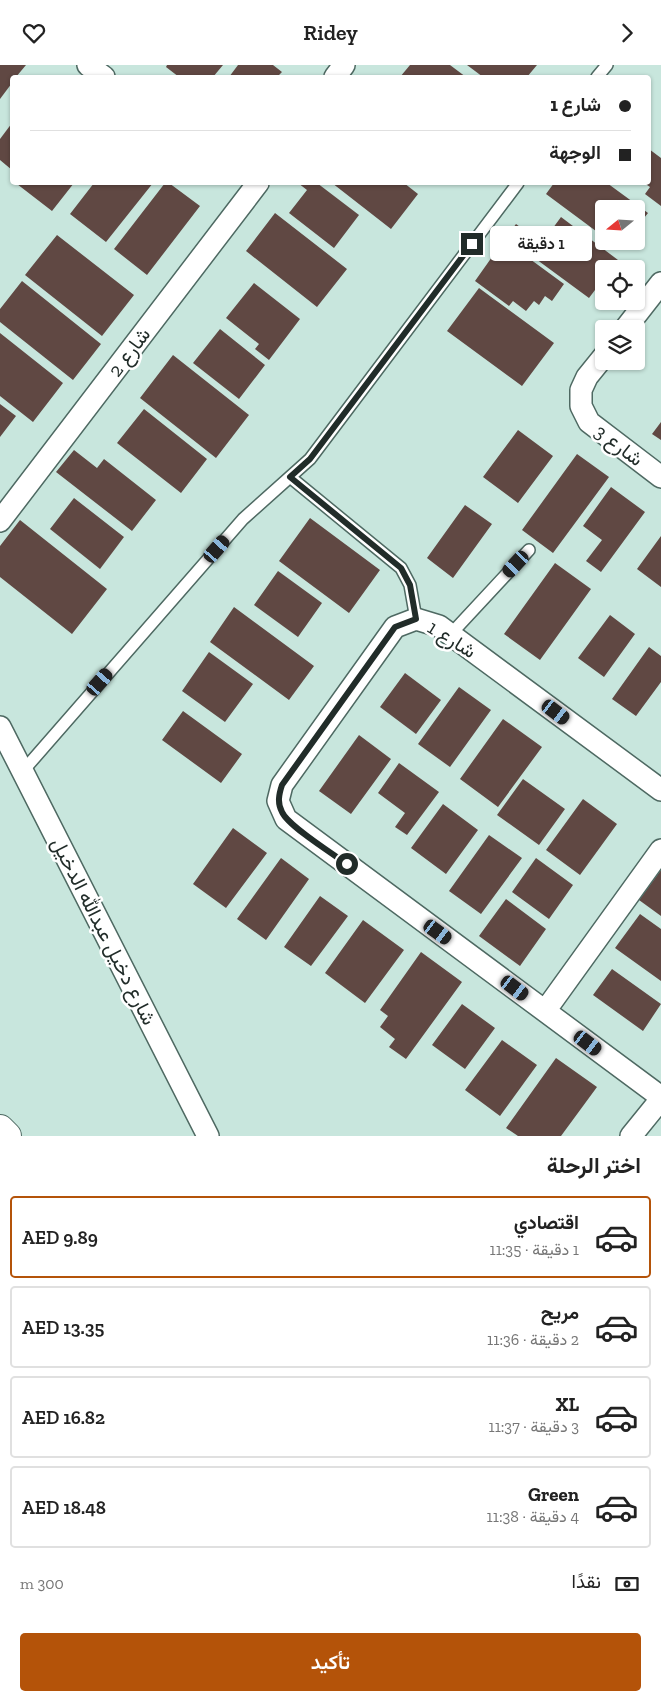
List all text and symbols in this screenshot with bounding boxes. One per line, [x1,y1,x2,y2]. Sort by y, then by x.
icon: heart [20,19,48,47]
text: Ridey [303,19,358,46]
icon: forward [613,19,641,47]
text: شارع 1 [550,93,601,116]
text: الوجهة [549,141,601,164]
north arrow [595,200,645,250]
map controls [595,200,645,370]
callout: 1 دقيقة [490,227,592,261]
route end [461,233,483,255]
text: 1 دقيقة [517,234,565,253]
button: locate [595,260,645,310]
button: layers [595,320,645,370]
street label: شارع 2 [103,323,157,382]
street label: شارع 3 [589,419,648,473]
car [201,533,232,565]
car [500,548,531,580]
street label: شارع 1 [422,615,481,665]
car [84,666,115,698]
car [539,697,572,727]
street label: شارع دخيل عبدالله الدخيل [45,833,162,1030]
route start [336,853,358,875]
car [421,917,454,947]
car [498,973,531,1003]
car [571,1028,604,1058]
text: اختر الرحلة [547,1152,641,1179]
text: اقتصادي [514,1211,579,1234]
icon: car [594,1215,639,1260]
text: AED 9.89 [22,1226,98,1249]
text: 1 دقيقة · 11:35 [489,1240,579,1259]
text: مريح [541,1301,579,1324]
icon: car [594,1305,639,1350]
text: AED 13.35 [22,1316,104,1339]
text: 2 دقيقة · 11:36 [487,1330,579,1349]
text: XL [556,1393,579,1416]
icon: car [594,1395,639,1440]
text: AED 16.82 [22,1406,105,1429]
text: 3 دقيقة · 11:37 [488,1417,579,1436]
text: Green [528,1483,579,1506]
icon: car [594,1485,639,1530]
text: AED 18.48 [22,1496,106,1519]
text: 4 دقيقة · 11:38 [487,1507,579,1526]
text: نقدًا [572,1570,601,1593]
icon: cash [613,1570,641,1598]
text: 300 m [20,1574,64,1593]
button: تأكيد [20,1633,641,1691]

